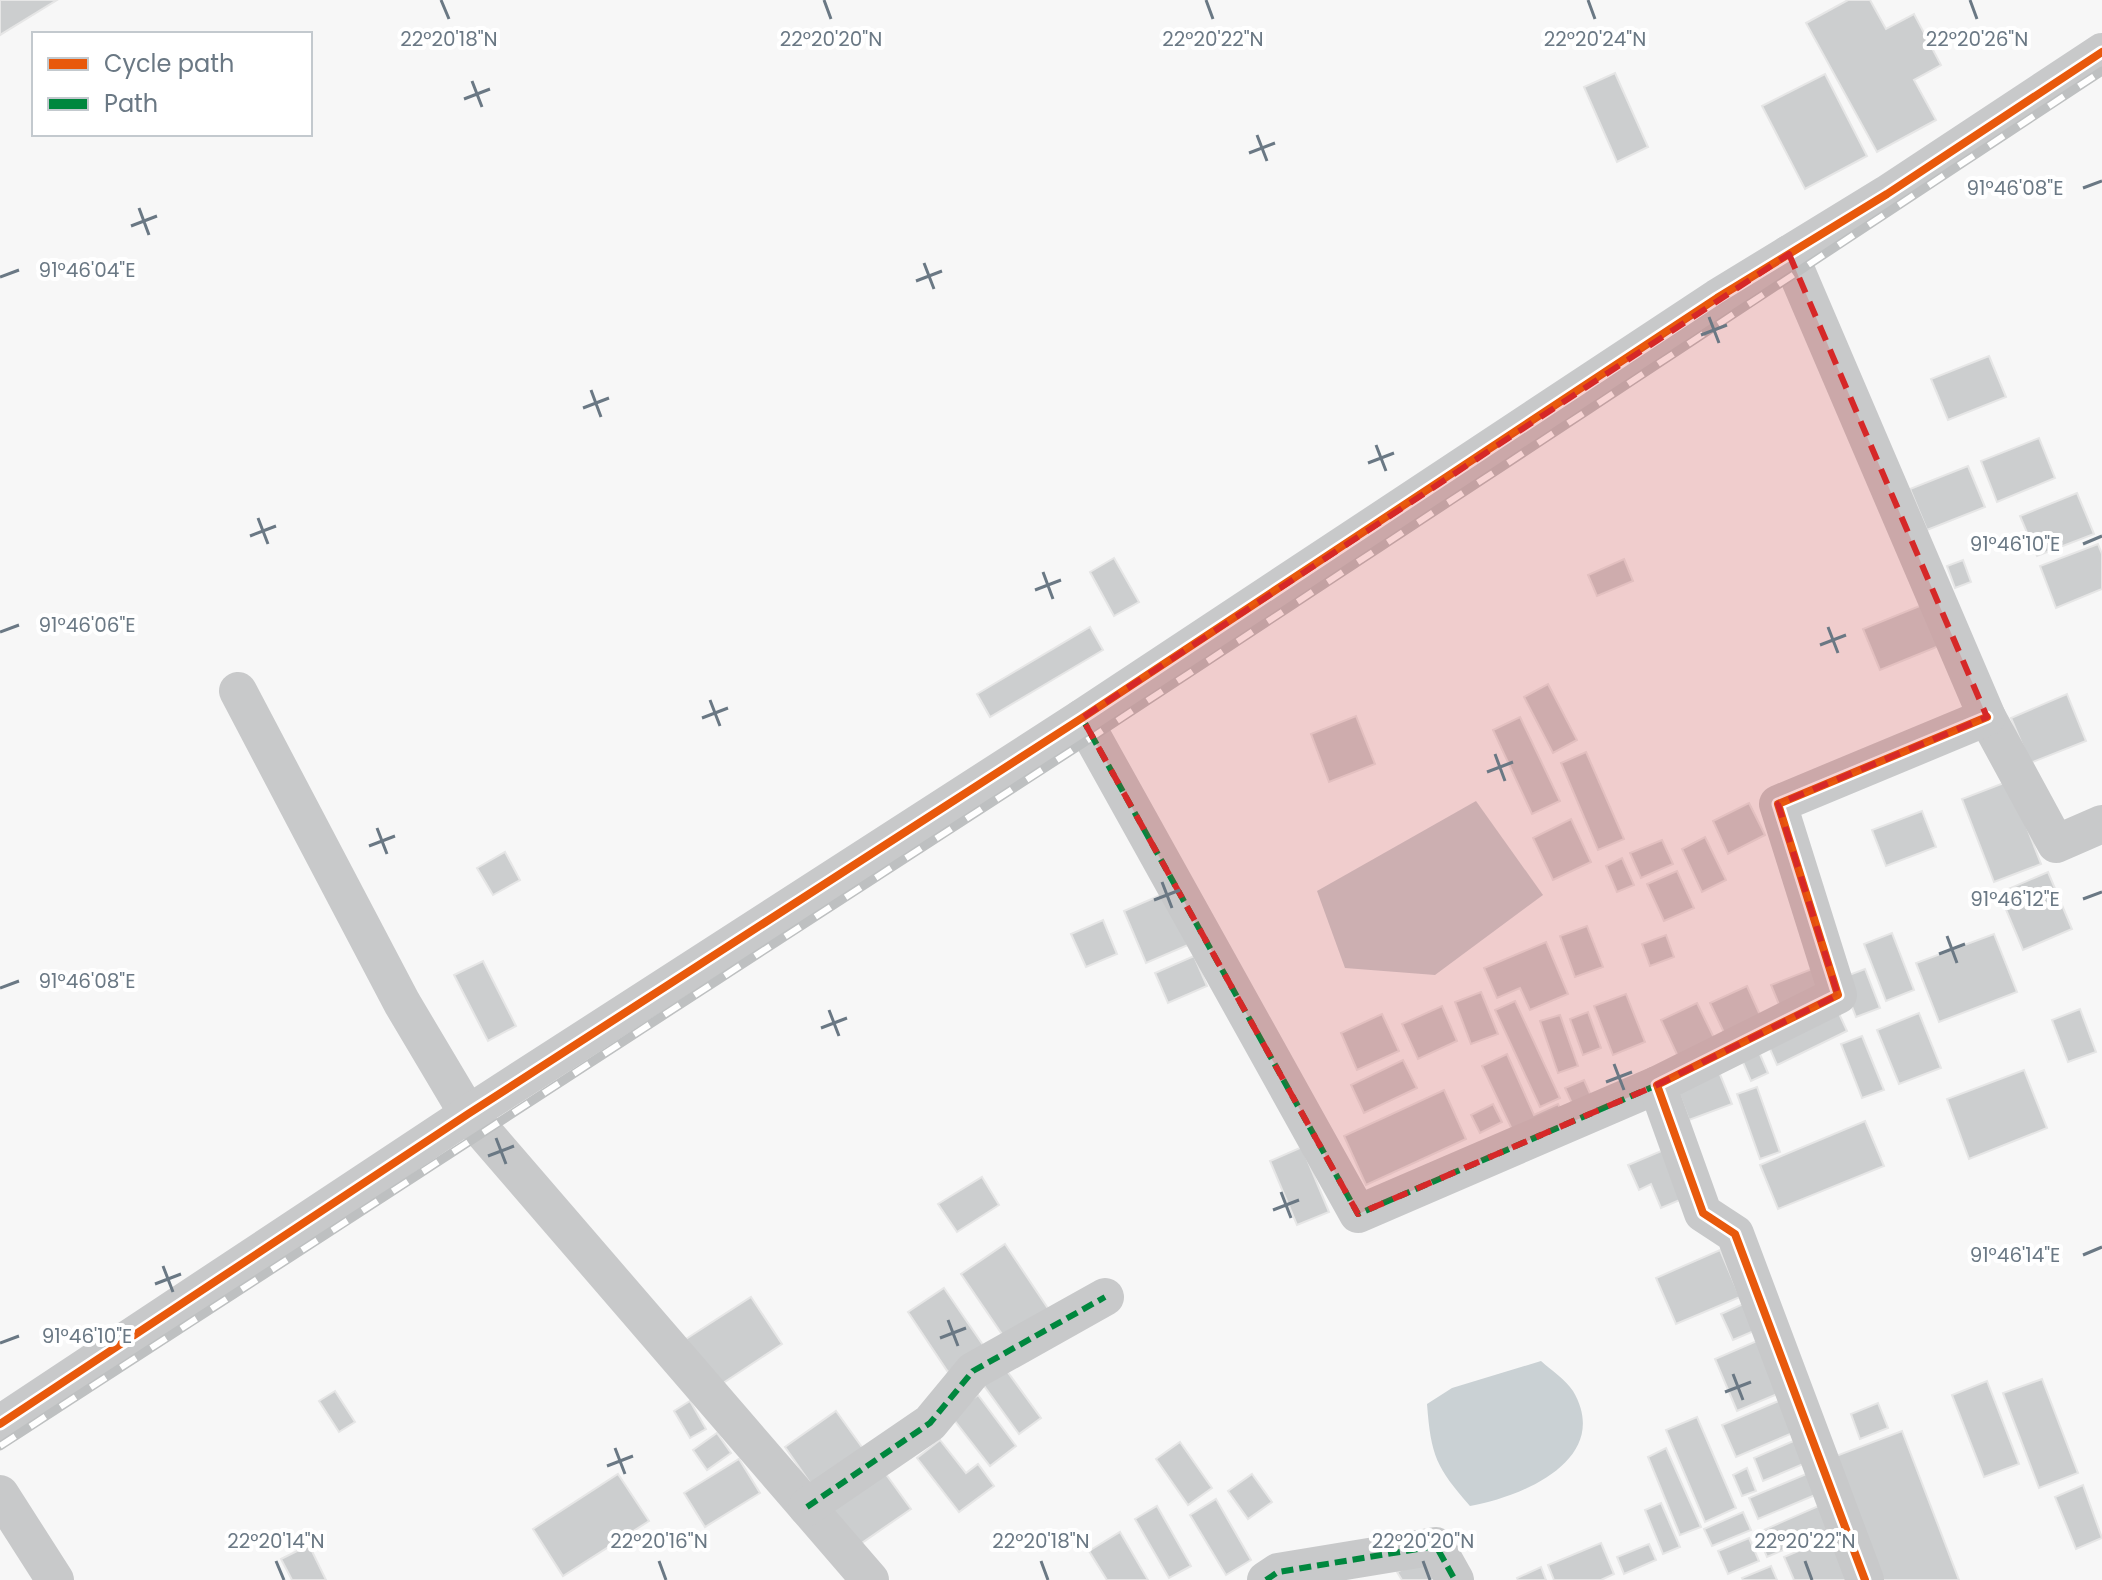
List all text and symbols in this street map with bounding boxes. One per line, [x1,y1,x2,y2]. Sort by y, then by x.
text: 22°20'18"N [400,25,498,53]
text: 22°20'20"N [780,25,882,53]
text: 22°20'22"N [1162,25,1264,53]
text: 22°20'24"N [1544,25,1646,53]
text: 22°20'26"N [1926,25,2028,53]
legend [32,32,312,136]
text: Cycle path [104,47,234,80]
text: Path [104,87,158,120]
text: 91°46'08"E [1967,174,2063,202]
text: 91°46'04"E [39,256,135,284]
text: 91°46'10"E [1970,530,2060,558]
text: 91°46'06"E [38,611,136,639]
text: 91°46'12"E [1970,885,2060,913]
text: 91°46'08"E [39,967,135,995]
text: 91°46'14"E [1970,1241,2060,1269]
text: 91°46'10"E [42,1322,132,1350]
text: 22°20'14"N [227,1527,325,1555]
text: 22°20'16"N [610,1527,708,1555]
text: 22°20'18"N [992,1527,1090,1555]
text: 22°20'20"N [1372,1527,1474,1555]
text: 22°20'22"N [1754,1527,1856,1555]

